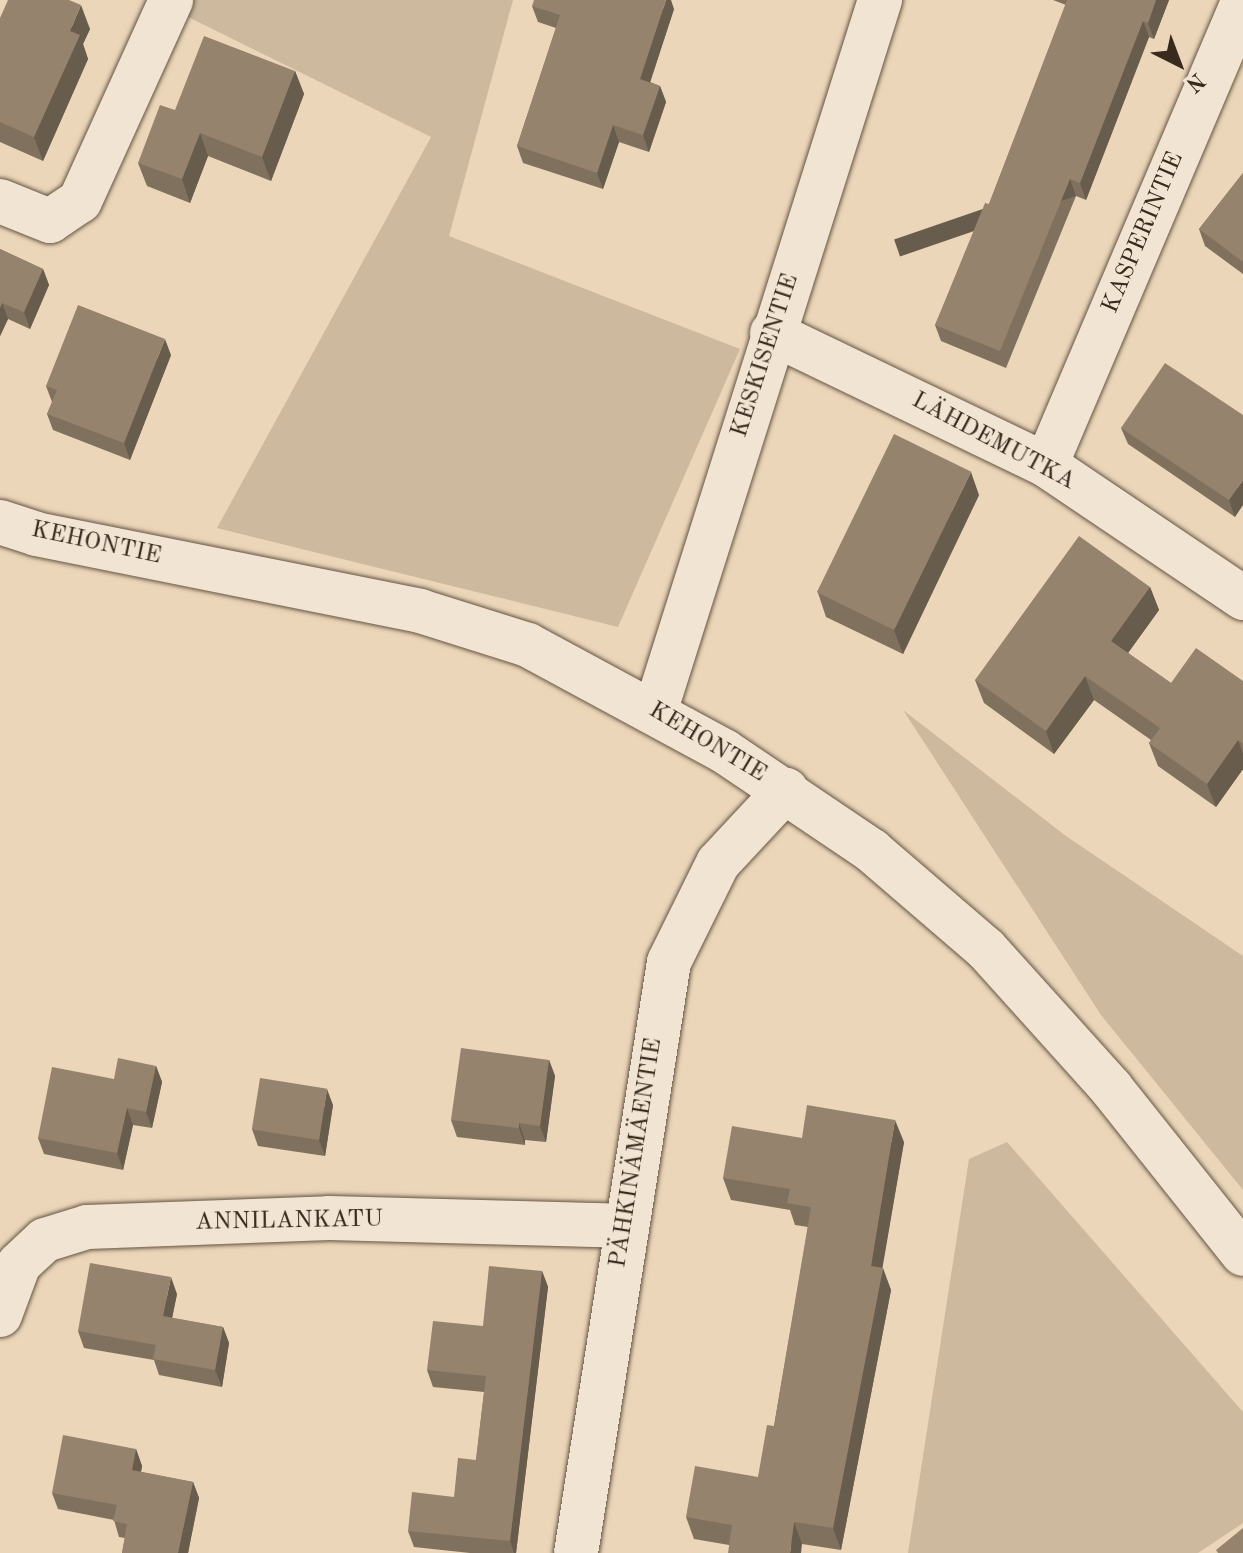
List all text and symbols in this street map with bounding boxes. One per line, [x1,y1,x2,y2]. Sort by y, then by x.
north arrow [1139,24,1219,104]
text: N [1181,68,1209,96]
street label: KASPERINTIE [1097,148,1191,318]
street label: KESKISENTIE [726,271,806,441]
street label: LÄHDEMUTKA [906,387,1080,497]
street label: KEHONTIE [28,516,164,572]
street label: KEHONTIE [643,697,771,789]
street label: PÄHKINÄMÄENTIE [605,1036,669,1270]
street label: ANNILANKATU [195,1206,383,1238]

